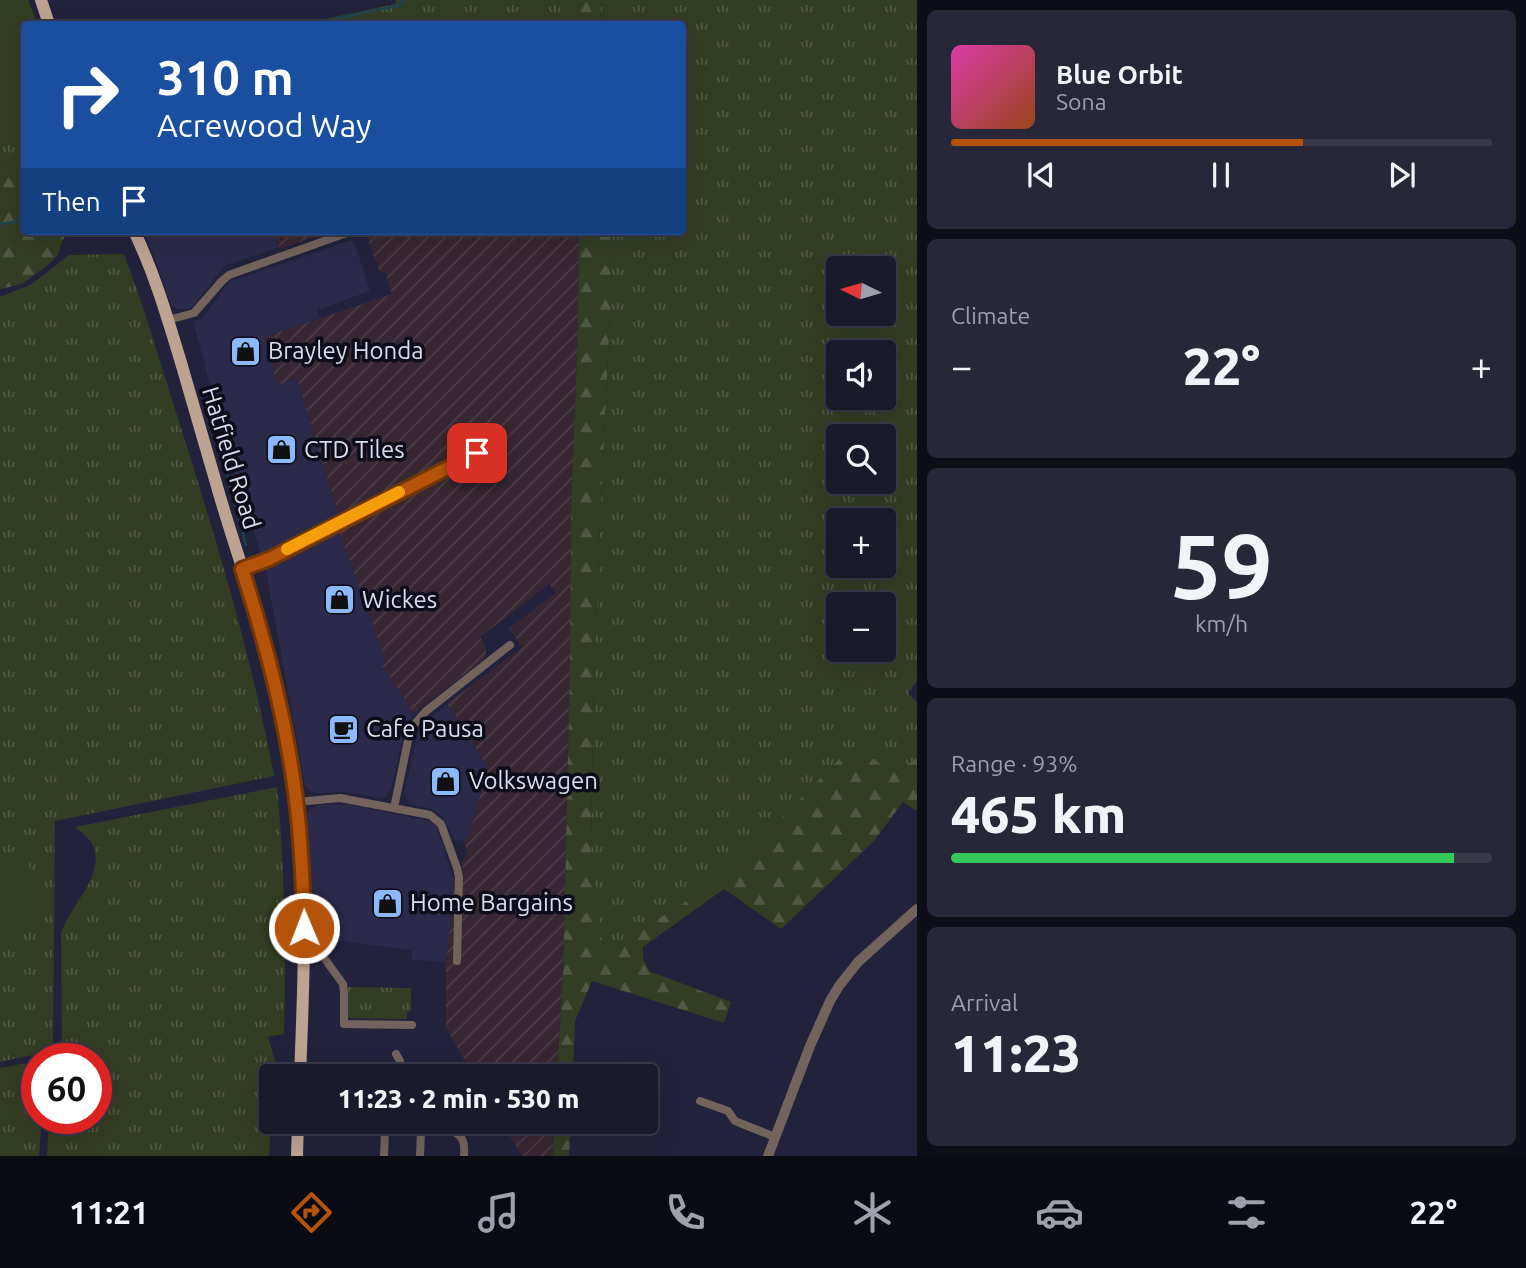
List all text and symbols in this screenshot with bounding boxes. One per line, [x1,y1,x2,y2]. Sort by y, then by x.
icon: right [42,49,133,140]
text: 310 m [157,49,294,104]
text: Blue Orbit [1056,60,1183,89]
text: Sona [1056,89,1106,114]
text: Acrewood Way [157,107,372,143]
icon: previous [1022,156,1060,194]
icon: pause [1202,156,1240,194]
icon: next [1383,156,1421,194]
icon: arrive [115,182,153,220]
text: Then [42,187,101,216]
north arrow [826,256,896,326]
map controls [826,256,896,662]
text: Climate [951,303,1030,328]
shop icon: Brayley Honda [228,334,262,368]
place label: Brayley Honda [268,337,424,364]
text: 22° [1183,337,1260,395]
button: sound [826,340,896,410]
text: − [951,345,972,387]
text: + [1471,345,1492,387]
street label: Hatfield Road [197,383,266,533]
pin [447,423,507,483]
button: search [826,424,896,494]
shop icon: CTD Tiles [264,433,298,467]
icon: arrive [458,434,496,472]
place label: CTD Tiles [304,436,405,463]
button: + [826,508,896,578]
text: 59 [1170,514,1273,616]
shop icon: Wickes [322,583,356,617]
place label: Wickes [362,586,437,613]
button: − [826,592,896,662]
text: km/h [1195,611,1248,636]
cafe icon: Cafe Pausa [326,712,360,746]
place label: Cafe Pausa [366,715,484,742]
text: Range · 93% [951,751,1078,776]
shop icon: Volkswagen [429,764,463,798]
place label: Volkswagen [469,767,598,794]
text: 465 km [951,785,1126,843]
shop icon: Home Bargains [370,886,404,920]
place label: Home Bargains [410,889,573,916]
position arrow [267,891,341,965]
text: Arrival [951,990,1018,1015]
text: 11:23 [951,1024,1081,1082]
speed limit sign: 60 [21,1043,112,1134]
text: 11:23 · 2 min · 530 m [338,1084,579,1113]
icon: directions [287,1188,336,1237]
icon: music [474,1188,523,1237]
icon: phone [661,1188,710,1237]
icon: climate [848,1188,897,1237]
icon: car [1035,1188,1084,1237]
icon: filters [1222,1188,1271,1237]
text: 11:21 [69,1194,149,1230]
text: 22° [1410,1194,1457,1230]

